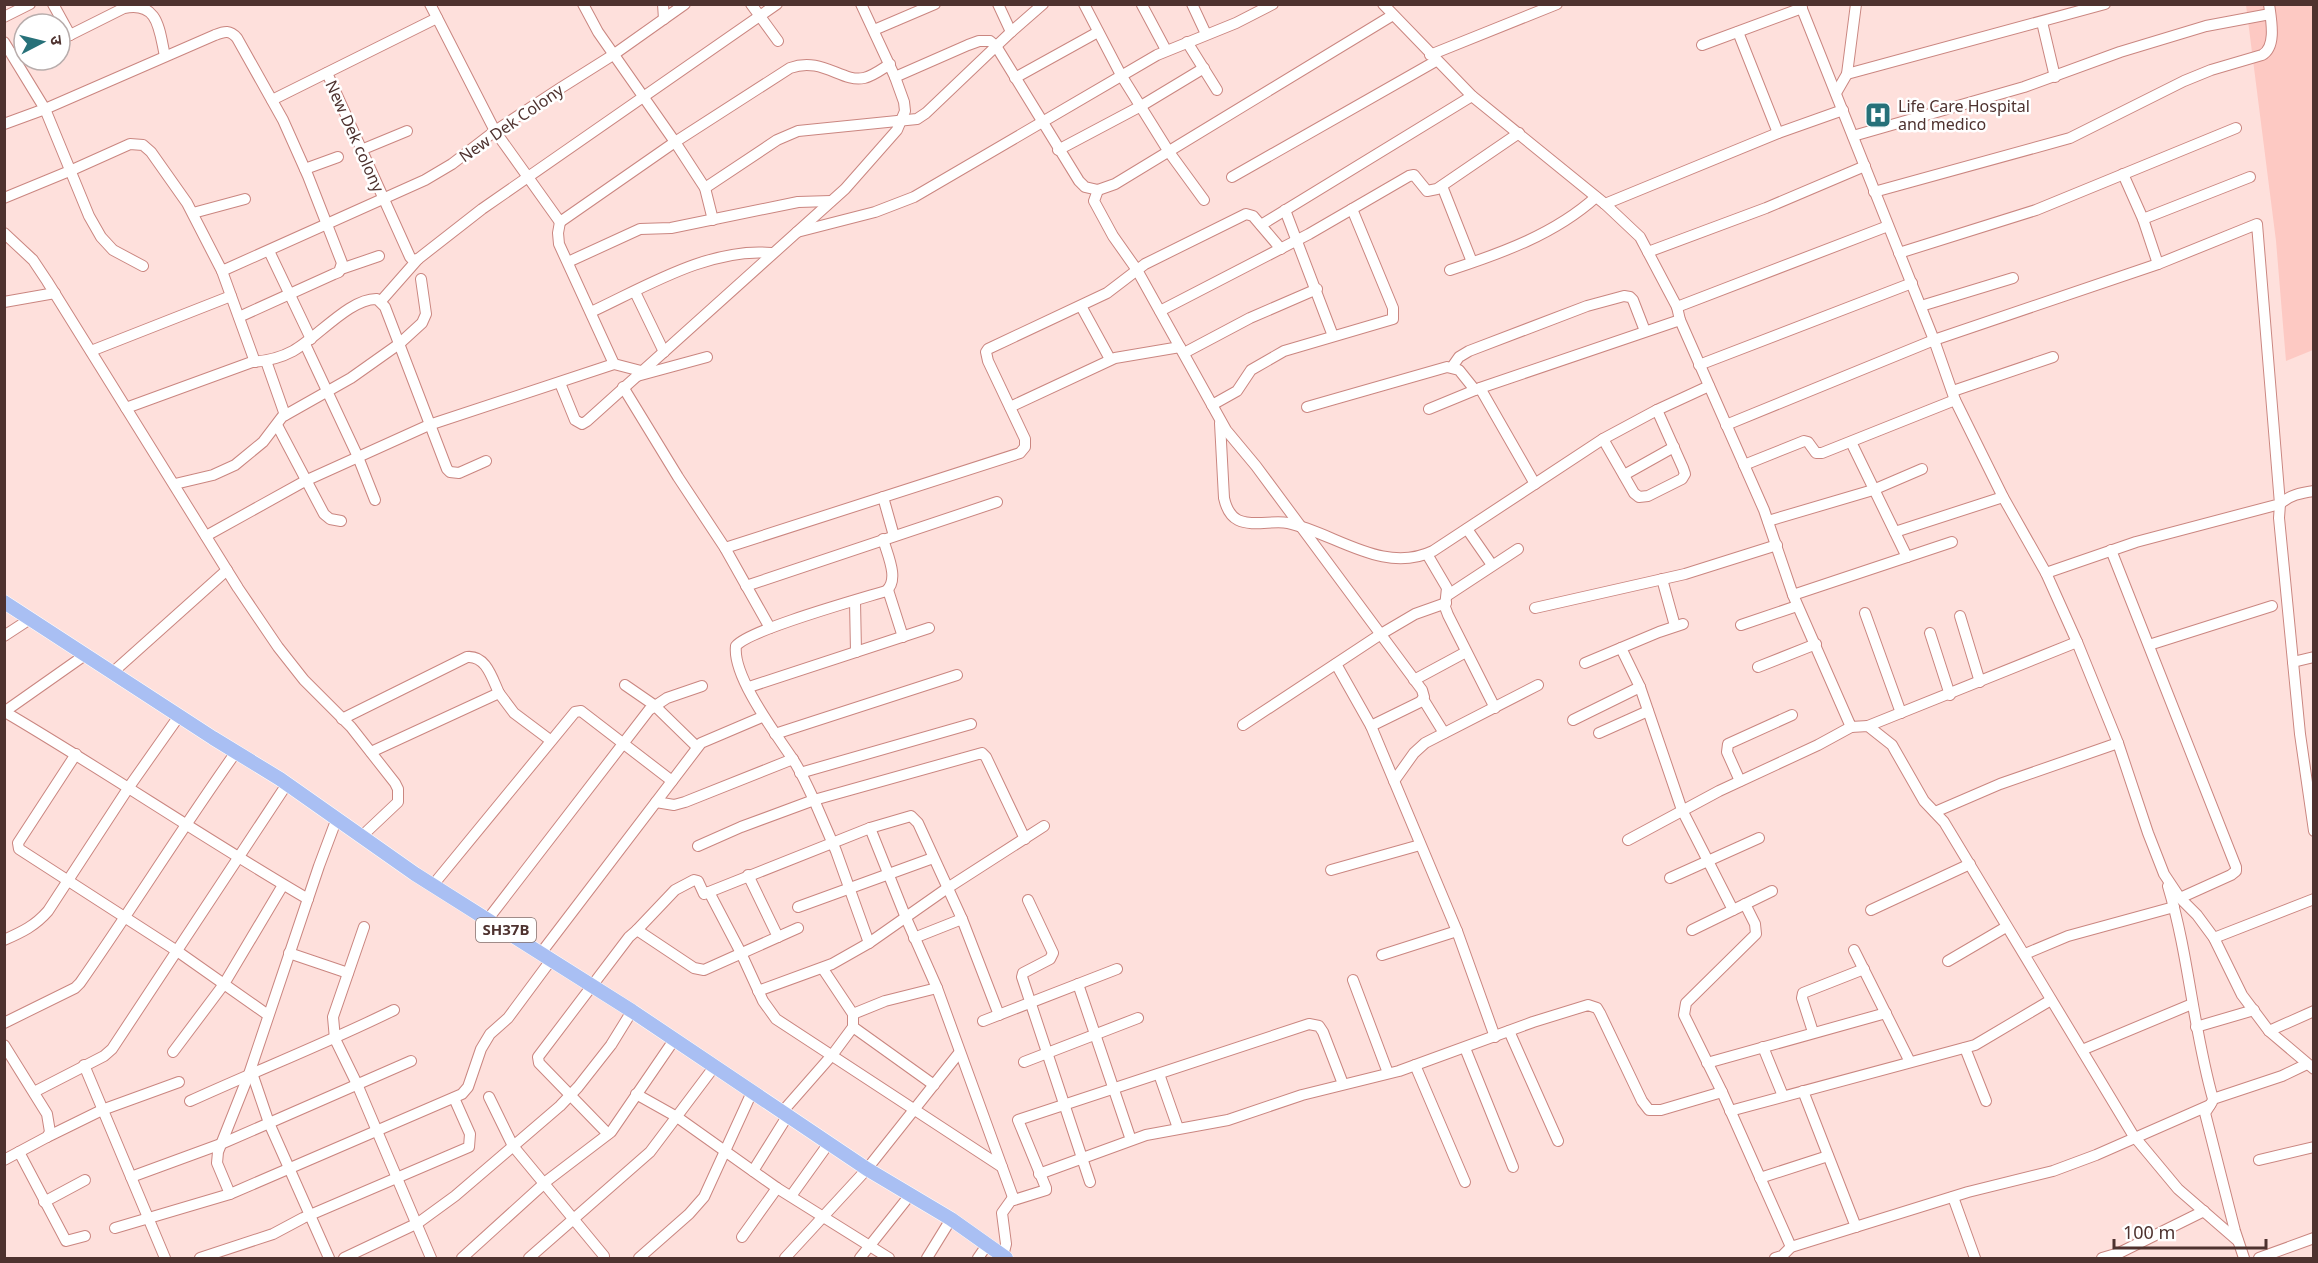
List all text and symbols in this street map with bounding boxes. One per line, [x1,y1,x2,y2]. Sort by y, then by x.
north arrow [12,12,72,72]
text: उ [45,34,68,47]
street label: New Dek colony [320,77,390,196]
street label: New Dek Colony [454,78,568,167]
place label: Life Care Hospital and medico [1898,95,2030,135]
hospital icon: Life Care Hospital and medico [1863,100,1893,130]
road number: SH37B [476,918,536,942]
scale bar [2114,1212,2266,1250]
text: 100 m [2123,1220,2175,1244]

